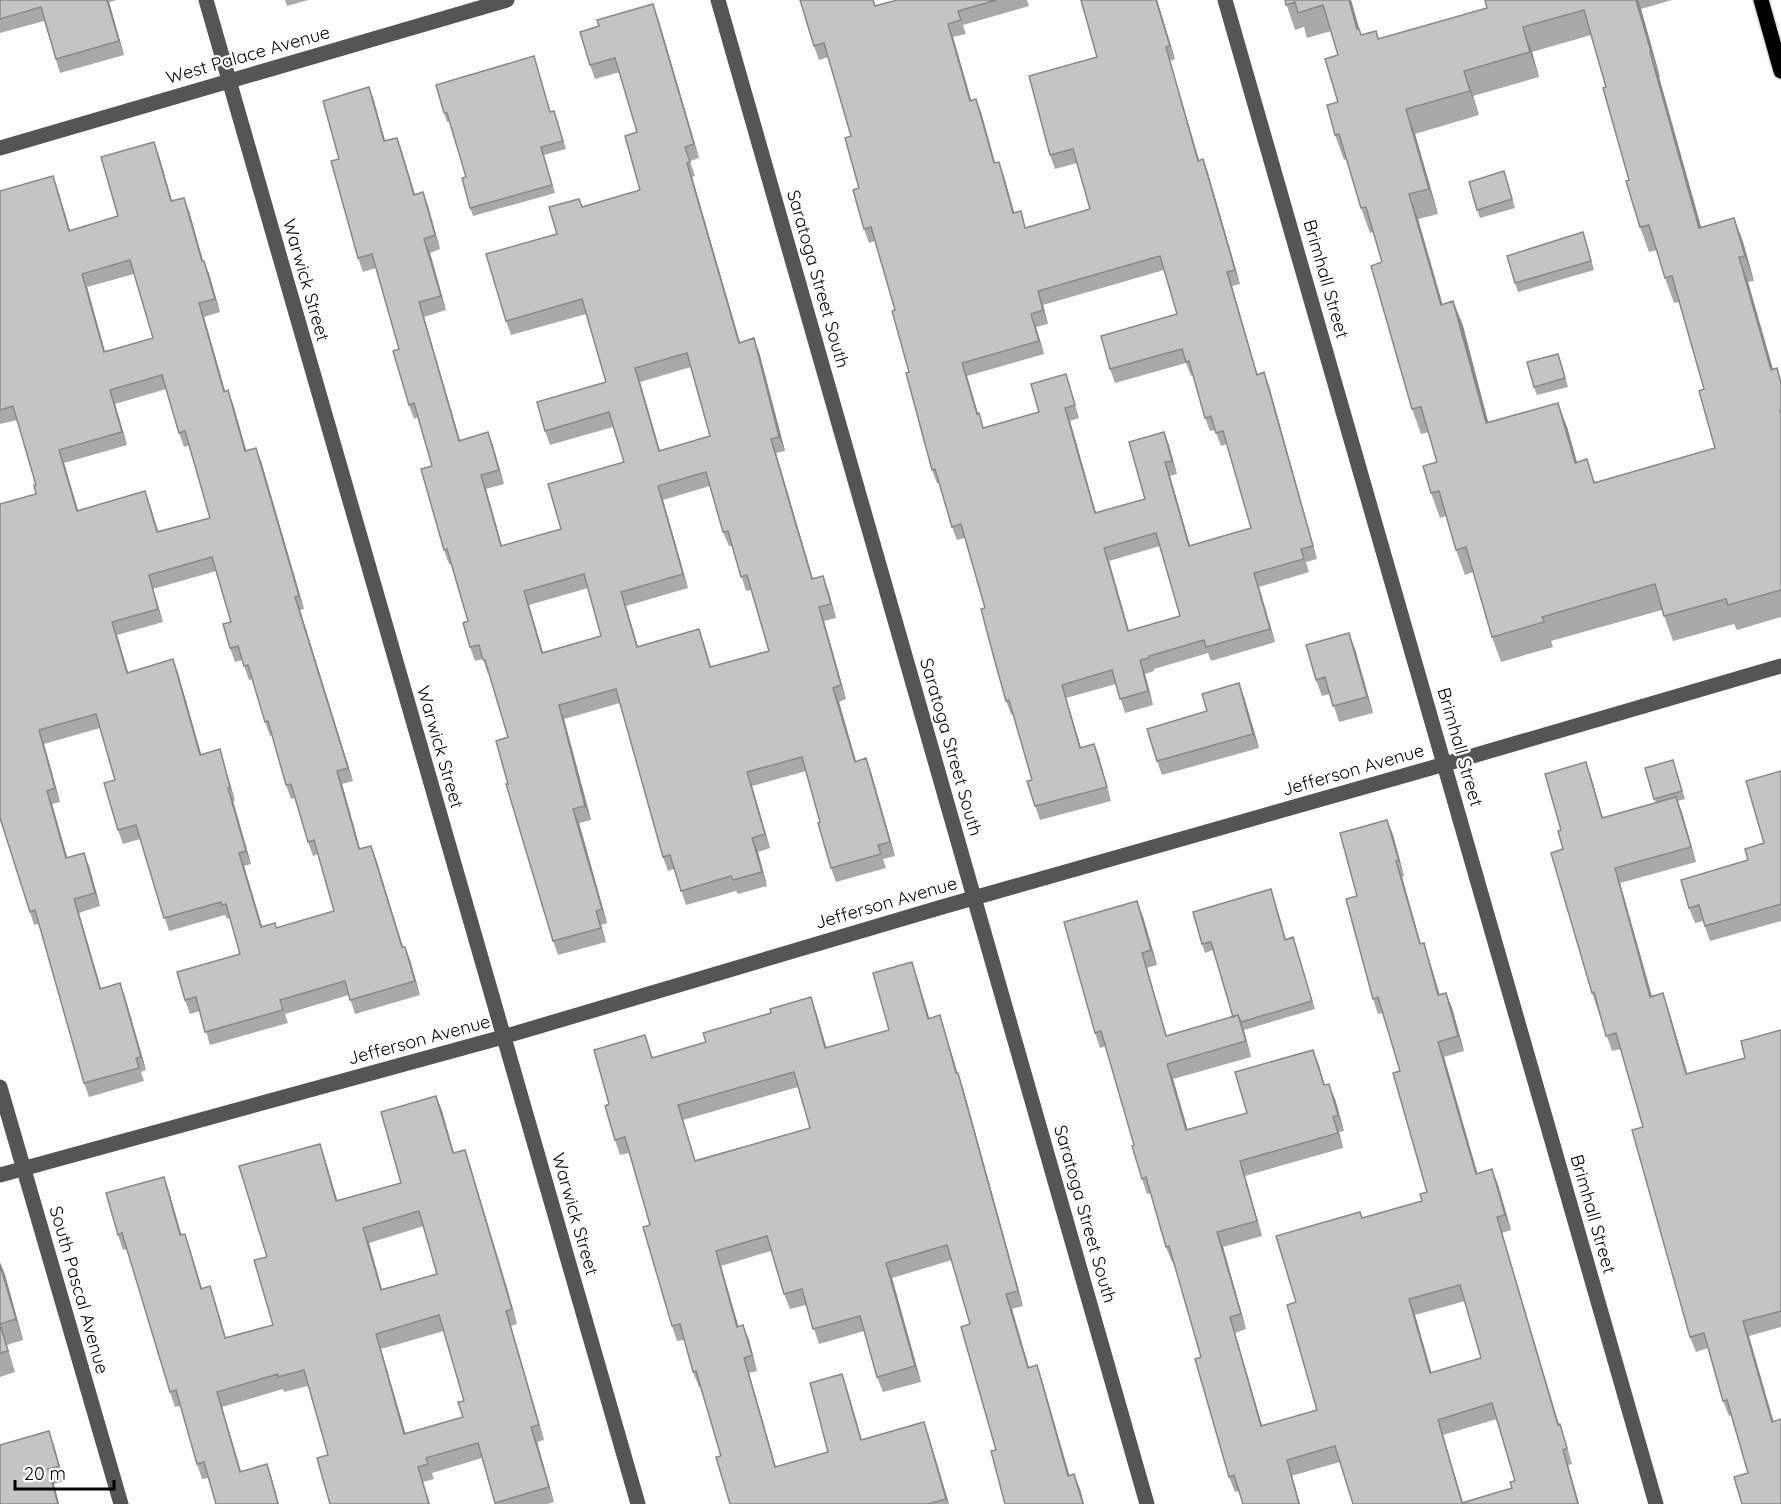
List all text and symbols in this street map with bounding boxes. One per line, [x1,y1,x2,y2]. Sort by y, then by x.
street label: West Palace Avenue [163,20,332,89]
street label: Saratoga Street South [782,187,855,371]
street label: Warwick Street [278,216,335,344]
street label: Brimhall Street [1299,217,1354,341]
street label: Saratoga Street South [915,655,988,839]
street label: Warwick Street [412,683,469,811]
street label: Brimhall Street [1433,685,1488,809]
street label: Jefferson Avenue [1279,738,1427,801]
street label: Jefferson Avenue [812,871,960,934]
street label: Jefferson Avenue [345,1009,493,1070]
street label: Saratoga Street South [1049,1122,1122,1306]
street label: Warwick Street [547,1150,604,1278]
street label: Brimhall Street [1566,1152,1621,1276]
street label: South Pascal Avenue [45,1203,114,1376]
scale bar [15,1453,114,1491]
text: 20 m [24,1462,66,1485]

